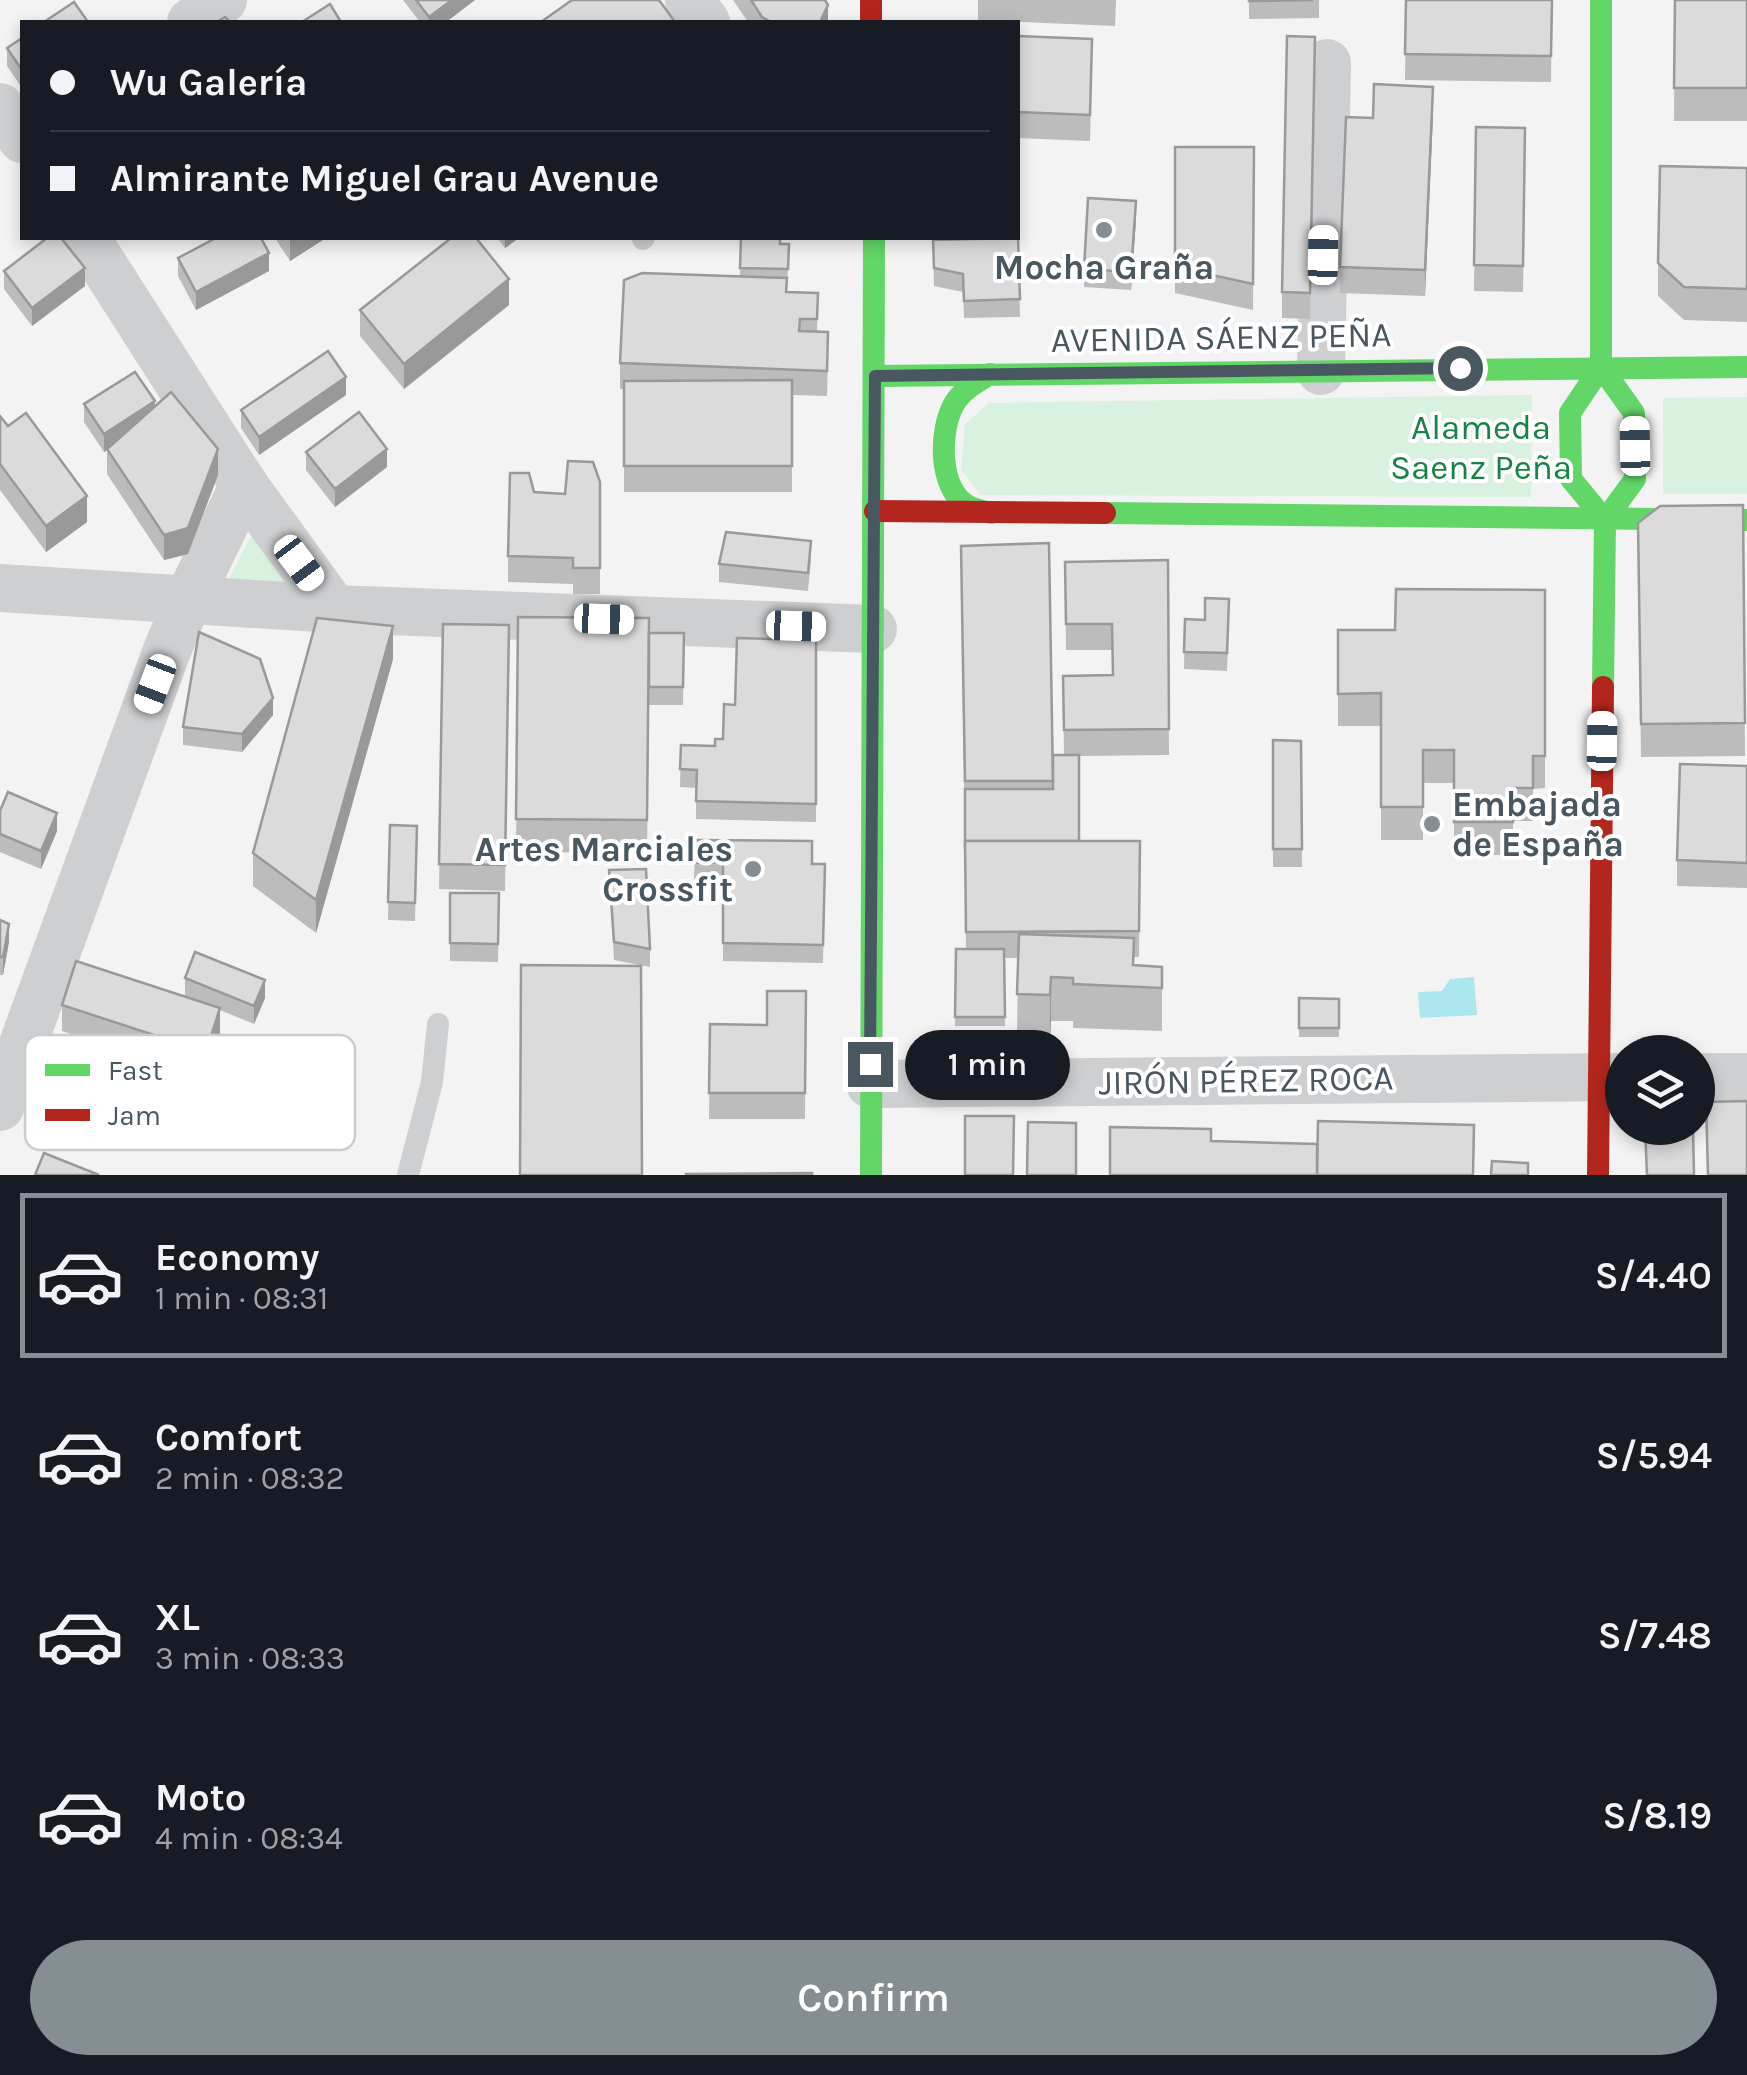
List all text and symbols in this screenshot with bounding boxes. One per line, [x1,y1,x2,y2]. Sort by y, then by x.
text: Wu Galería [110,60,307,105]
text: Almirante Miguel Grau Avenue [110,156,659,201]
marker: Mocha Graña [1093,219,1115,241]
car [1307,225,1339,285]
place label: Mocha Graña [994,247,1214,288]
street label: AVENIDA SÁENZ PEÑA [1050,314,1392,361]
route start [1438,346,1483,391]
park label: Alameda Saenz Peña [1390,407,1572,488]
car [1619,416,1651,476]
car [269,530,329,596]
car [573,603,635,635]
car [765,610,827,642]
car [130,651,180,717]
car [1586,711,1618,771]
place label: Embajada de España [1452,784,1624,865]
marker: Embajada de España [1421,813,1443,835]
place label: Artes Marciales Crossfit [475,829,733,910]
marker: Artes Marciales Crossfit [742,858,764,880]
callout: 1 min [905,1029,1070,1099]
legend [25,1035,355,1150]
map controls [1605,1035,1715,1145]
button: layers [1605,1035,1715,1145]
route end [848,1042,893,1087]
text: 1 min [948,1046,1027,1083]
text: Fast [108,1054,163,1087]
street label: JIRÓN PÉREZ ROCA [1098,1057,1394,1104]
text: Jam [108,1099,161,1132]
icon: car [35,1231,125,1321]
text: Economy [155,1235,319,1280]
text: S/4.40 [1595,1253,1712,1298]
text: 1 min · 08:31 [155,1280,328,1317]
icon: car [35,1411,125,1501]
text: Comfort [155,1415,302,1460]
text: S/5.94 [1596,1433,1712,1478]
text: 2 min · 08:32 [155,1460,344,1497]
icon: car [35,1591,125,1681]
text: XL [155,1595,200,1640]
text: S/7.48 [1598,1613,1712,1658]
text: 3 min · 08:33 [155,1640,345,1677]
icon: car [35,1771,125,1861]
text: Moto [155,1775,246,1820]
text: S/8.19 [1602,1793,1712,1838]
text: 4 min · 08:34 [155,1820,343,1857]
button: Confirm [30,1940,1717,2055]

